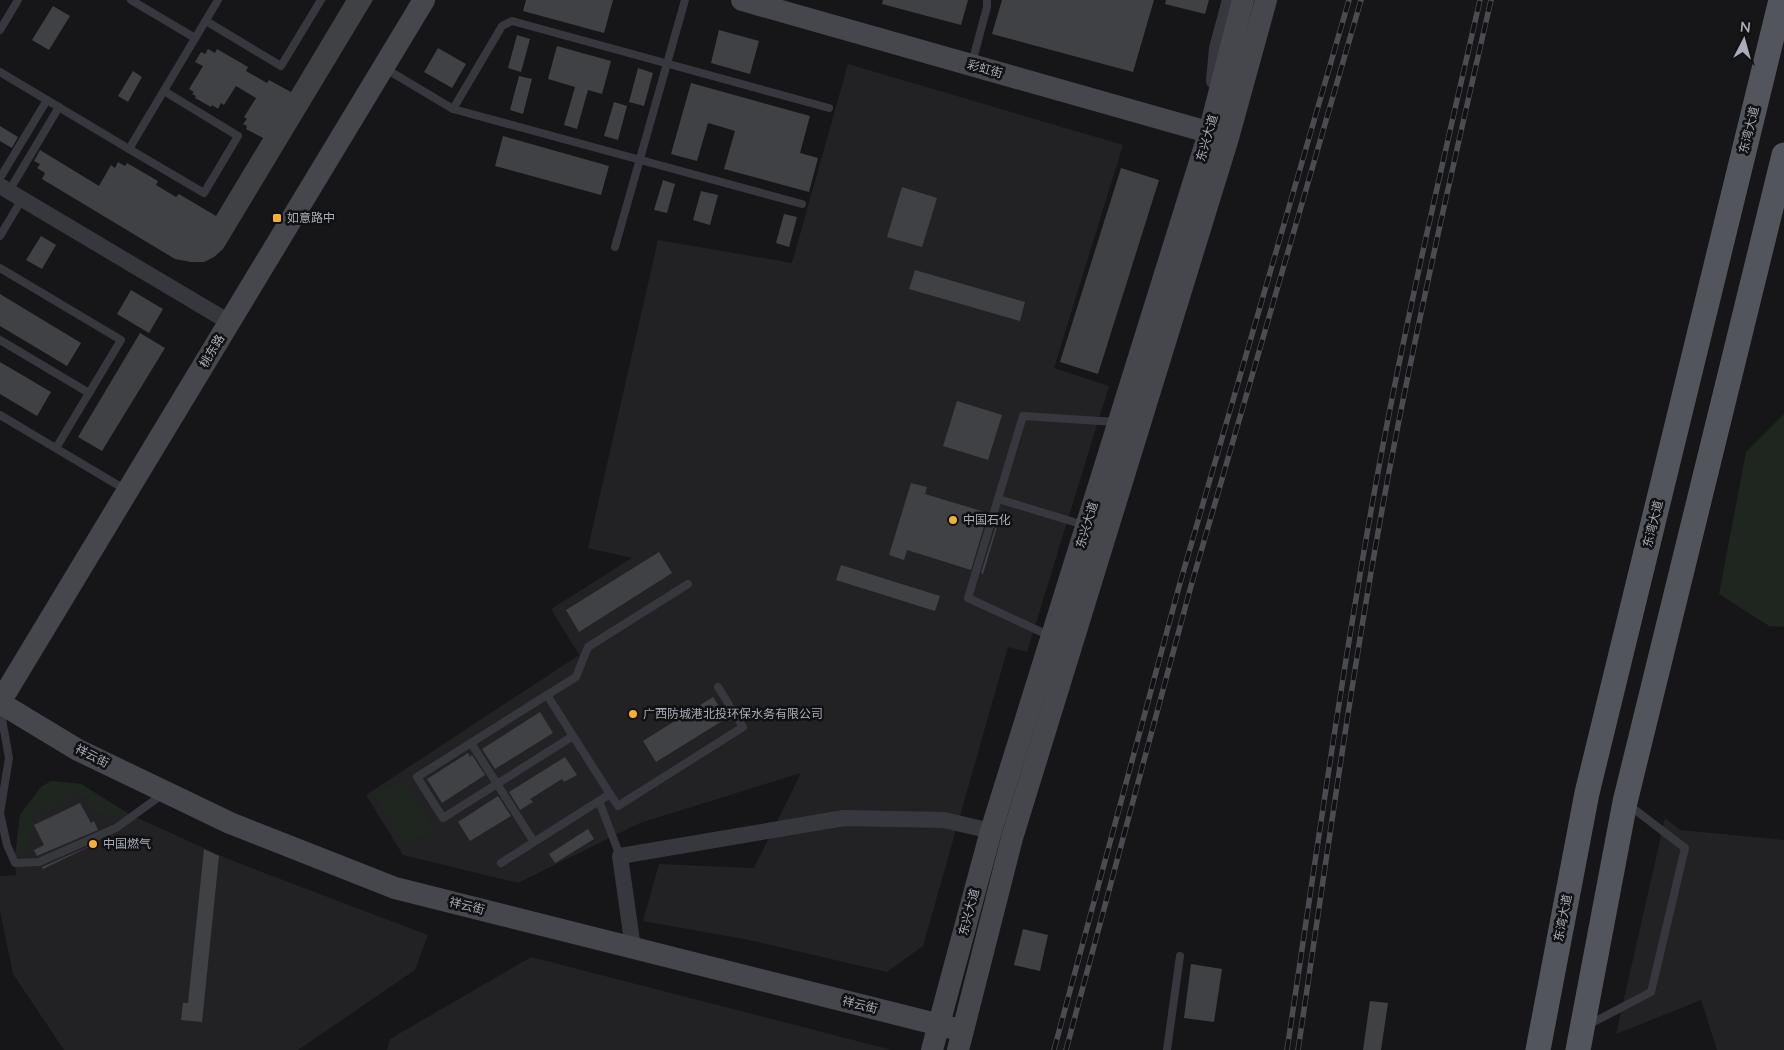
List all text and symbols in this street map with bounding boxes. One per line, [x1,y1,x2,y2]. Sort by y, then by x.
north arrow [1719,15,1769,65]
text: N [1739,18,1752,36]
street label: 彩虹街 [966,56,1005,81]
street label: 东湾大道 [1735,105,1762,155]
street label: 东兴大道 [1193,113,1220,163]
place label: 如意路中 [287,210,335,225]
marker: 如意路中 [271,212,283,224]
street label: 桃东路 [196,331,227,370]
street label: 东湾大道 [1639,499,1666,549]
street label: 东兴大道 [1072,500,1101,550]
place label: 中国石化 [963,512,1011,527]
marker: 中国石化 [947,514,959,526]
place label: 广西防城港北投环保水务有限公司 [643,706,823,721]
marker: 广西防城港北投环保水务有限公司 [627,708,639,720]
street label: 祥云街 [73,741,112,770]
place label: 中国燃气 [103,836,151,851]
marker: 中国燃气 [87,838,99,850]
street label: 东兴大道 [955,887,982,937]
street label: 东湾大道 [1551,893,1574,943]
street label: 祥云街 [448,894,486,917]
street label: 祥云街 [841,993,879,1016]

